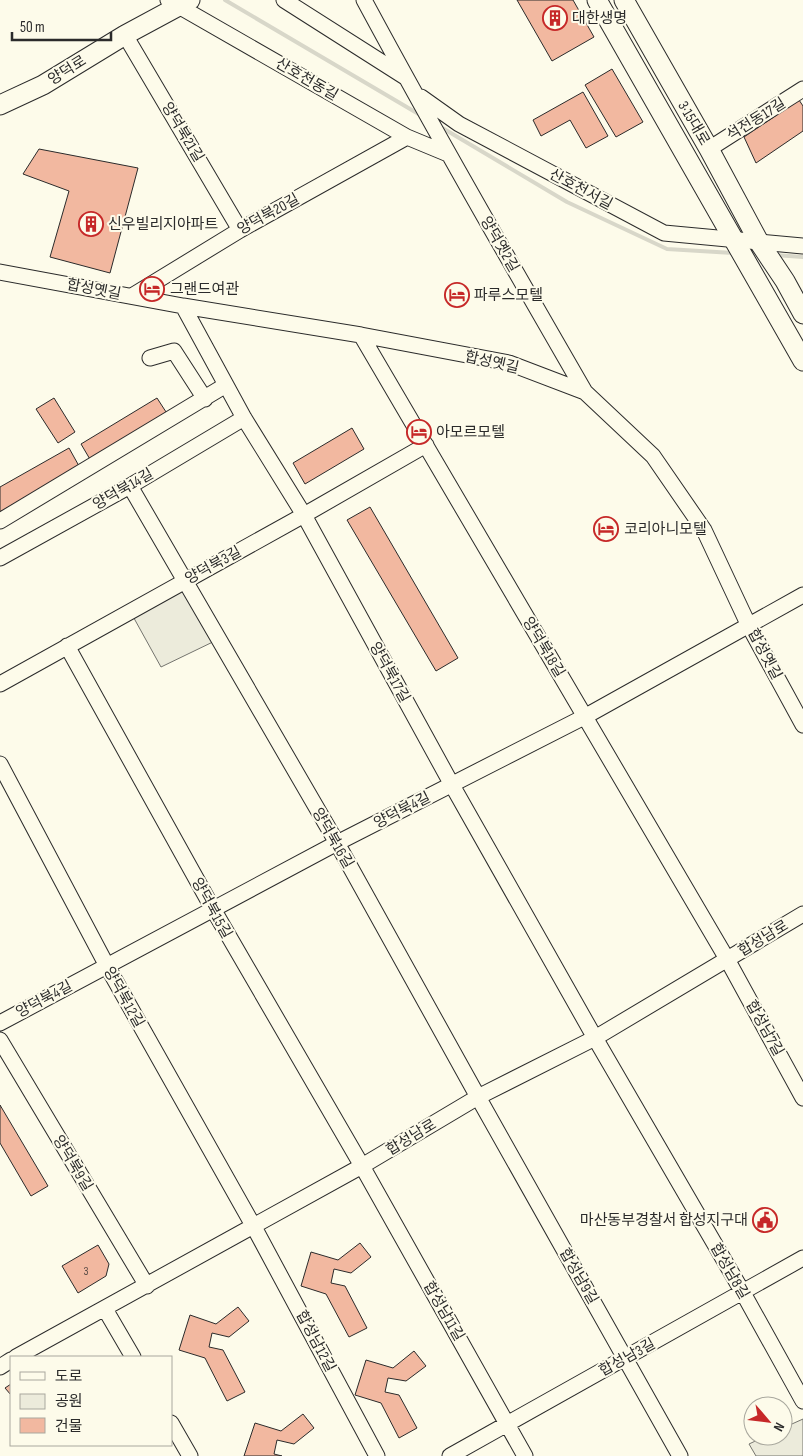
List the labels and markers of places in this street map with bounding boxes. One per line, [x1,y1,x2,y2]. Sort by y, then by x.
building icon: 대한생명 [542,5,568,31]
place label: 대한생명 [572,9,627,28]
building icon: 신우빌리지아파트 [78,211,104,237]
place label: 신우빌리지아파트 [108,215,219,234]
hotel icon: 그랜드여관 [139,276,165,302]
place label: 그랜드여관 [170,280,239,299]
hotel icon: 파루스모텔 [444,282,470,308]
place label: 파루스모텔 [474,286,543,305]
hotel icon: 아모르모텔 [406,419,432,445]
place label: 아모르모텔 [436,423,505,442]
hotel icon: 코리아니모텔 [593,516,619,542]
place label: 코리아니모텔 [624,520,707,539]
public building icon: 마산동부경찰서 합성지구대 [752,1207,778,1233]
place label: 마산동부경찰서 합성지구대 [580,1211,748,1230]

